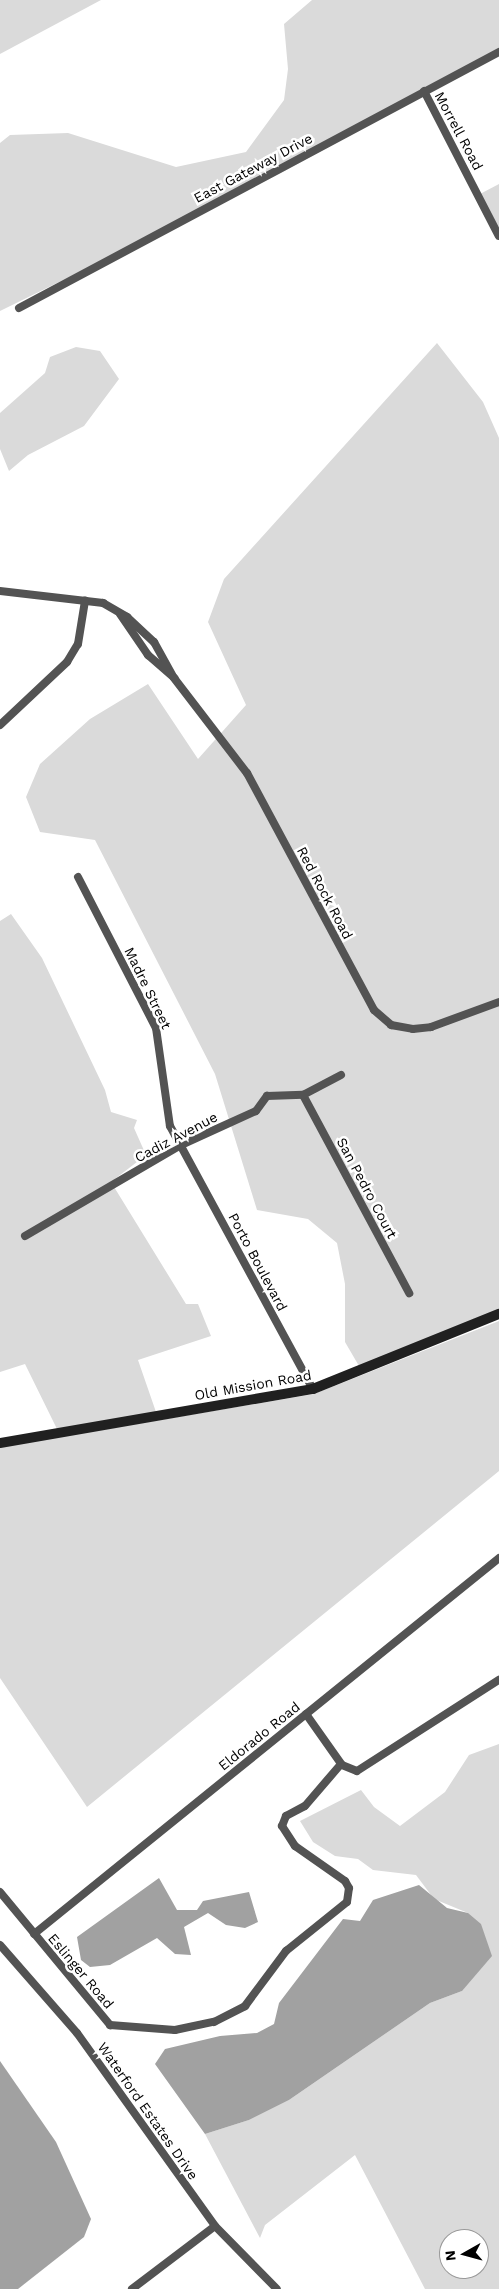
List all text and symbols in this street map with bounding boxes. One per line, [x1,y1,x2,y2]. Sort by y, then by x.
street label: Morrell Road [431,89,487,173]
street label: East Gateway Drive [191,130,315,206]
street label: Red Rock Road [293,844,357,942]
street label: Madre Street [121,944,175,1032]
street label: Cadiz Avenue [132,1108,220,1166]
street label: San Pedro Court [333,1135,401,1241]
street label: Porto Boulevard [225,1210,291,1314]
street label: Old Mission Road [193,1366,313,1404]
street label: Eldorado Road [215,1698,303,1774]
street label: Eslinger Road [45,1930,117,2012]
street label: Waterford Estates Drive [94,2039,202,2183]
north arrow [439,2229,489,2279]
text: N [442,2250,459,2262]

